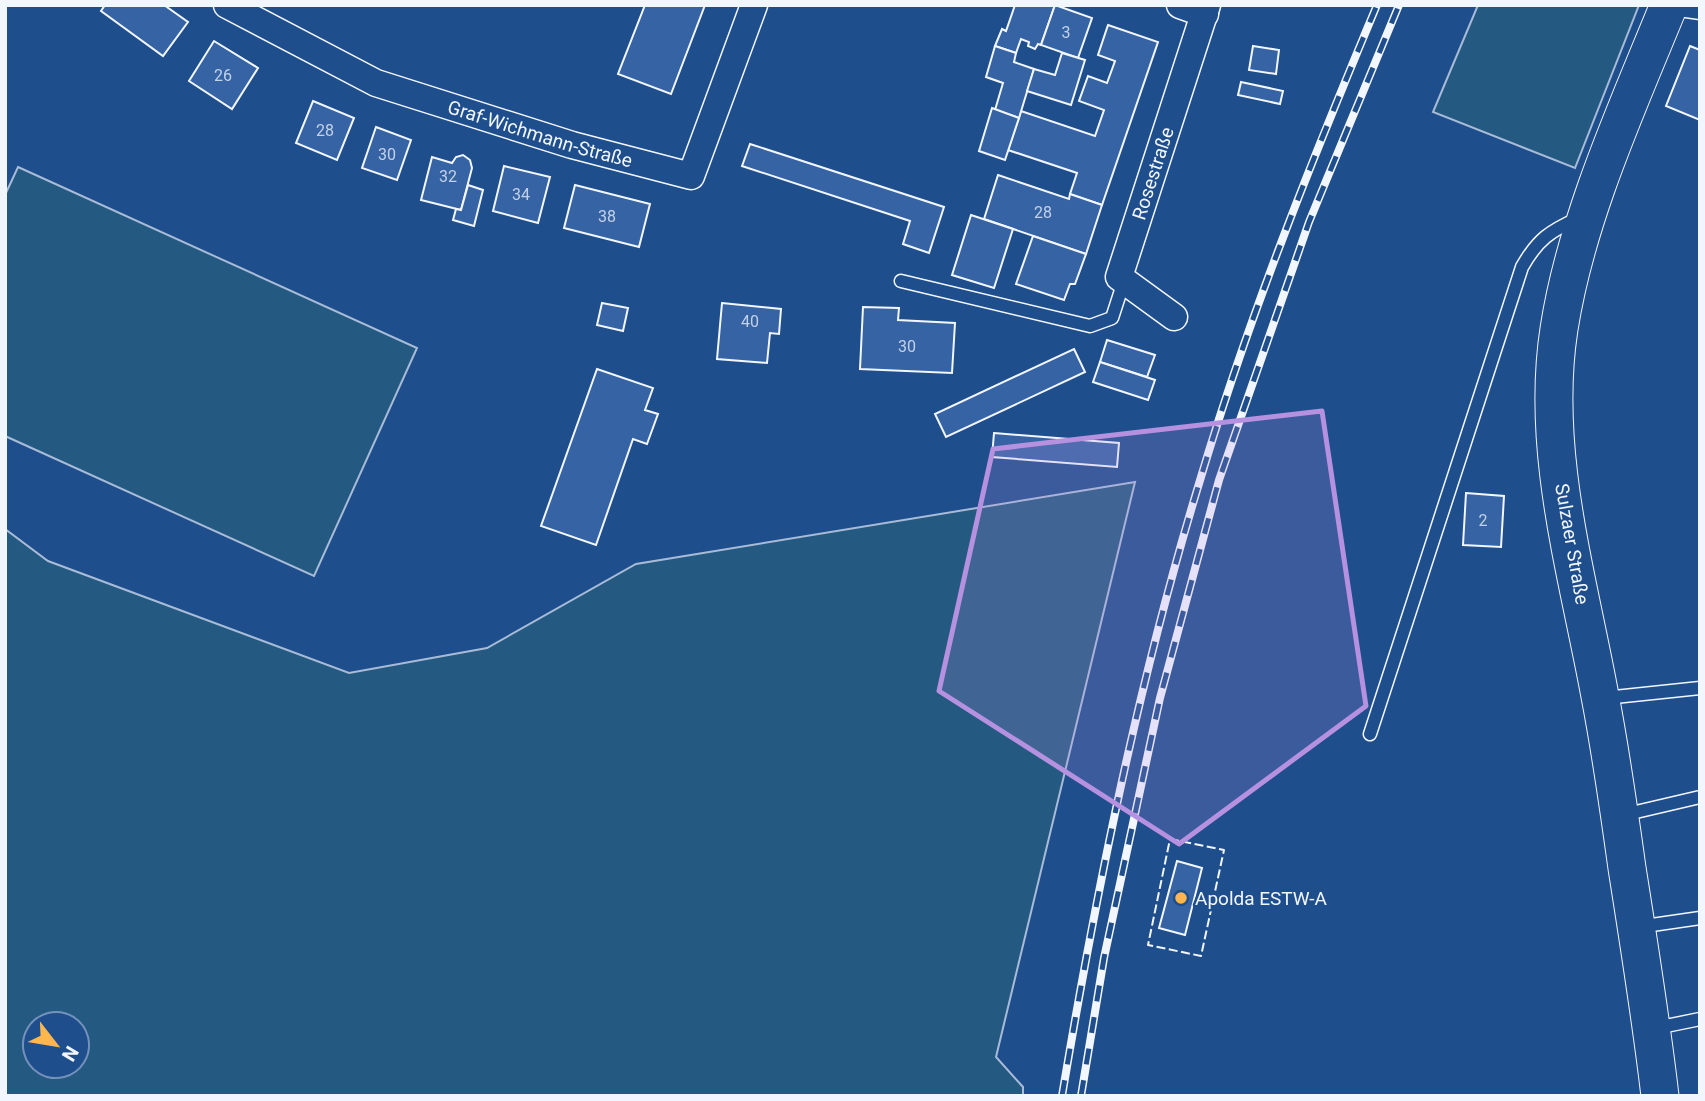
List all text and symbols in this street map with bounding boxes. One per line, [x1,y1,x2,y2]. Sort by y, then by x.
house number: 3 [1062,23,1071,42]
house number: 26 [214,66,232,85]
street label: Graf-Wichmann-Straße [445,95,635,172]
house number: 28 [316,121,334,140]
street label: Rosestraße [1127,124,1178,223]
house number: 30 [378,145,396,164]
house number: 32 [439,167,457,186]
house number: 34 [512,185,530,204]
house number: 28 [1034,203,1052,222]
house number: 38 [598,207,616,226]
house number: 40 [741,312,759,331]
house number: 30 [898,337,916,356]
street label: Sulzaer Straße [1550,482,1594,606]
house number: 2 [1479,511,1488,530]
place label: Apolda ESTW-A [1195,887,1327,910]
marker: Apolda ESTW-A [1173,890,1189,906]
north arrow [21,1010,91,1080]
text: N [57,1042,83,1065]

